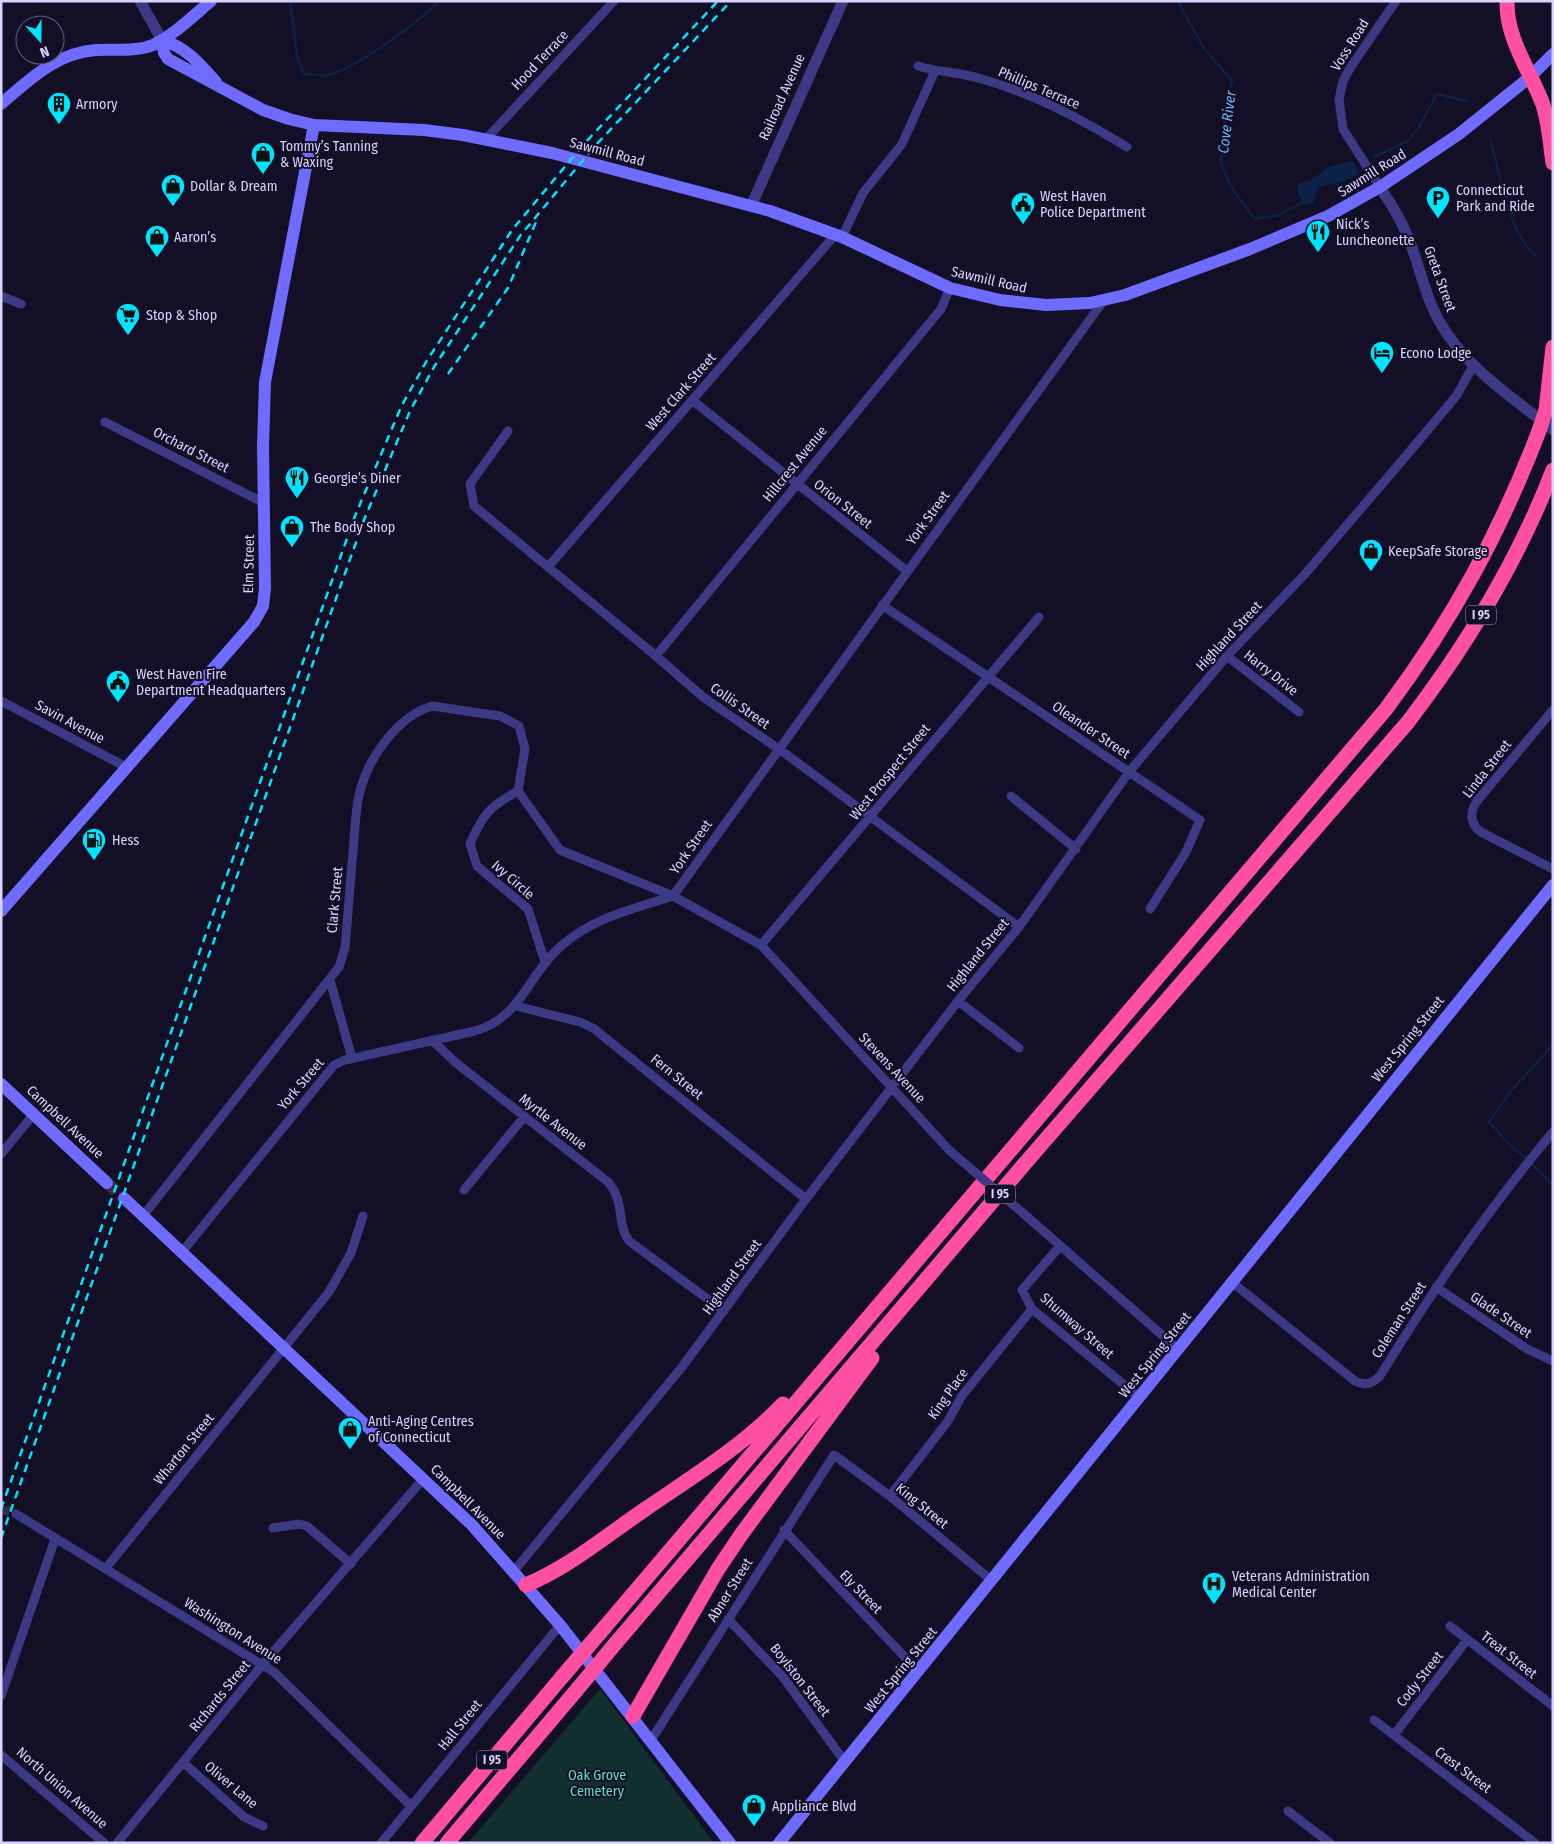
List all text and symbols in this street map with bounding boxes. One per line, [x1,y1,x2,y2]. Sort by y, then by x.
north arrow [15,15,65,65]
street label: Voss Road [1327,16,1373,74]
street label: Hood Terrace [508,27,572,93]
text: N [38,42,51,61]
street label: Railroad Avenue [755,51,809,143]
street label: Phillips Terrace [996,63,1082,113]
water label: Cove River [1214,89,1240,154]
building icon: Armory [46,91,72,125]
place label: Armory [76,96,118,113]
street label: Sawmill Road [568,134,646,170]
place label: Tommy’s Tanning & Waxing [280,138,378,171]
shop icon: Tommy’s Tanning & Waxing [250,141,276,175]
street label: Sawmill Road [1335,145,1409,201]
shop icon: Dollar & Dream [160,173,186,207]
place label: Dollar & Dream [190,178,278,195]
place label: Connecticut Park and Ride [1456,182,1535,215]
parking icon: Connecticut Park and Ride [1425,185,1451,219]
place label: West Haven Police Department [1040,188,1146,221]
public building icon: West Haven Police Department [1010,191,1036,225]
place label: Nick’s Luncheonette [1336,216,1415,249]
restaurant icon: Nick’s Luncheonette [1305,219,1331,253]
shop icon: Aaron’s [144,224,170,258]
place label: Aaron’s [174,229,216,246]
street label: Greta Street [1420,244,1460,314]
street label: Sawmill Road [950,263,1028,297]
supermarket icon: Stop & Shop [115,302,141,336]
place label: Stop & Shop [146,307,217,324]
hotel icon: Econo Lodge [1369,340,1395,374]
place label: Econo Lodge [1400,345,1472,362]
street label: West Clark Street [643,349,720,434]
street label: Hillcrest Avenue [759,423,831,505]
street label: Orchard Street [150,424,232,477]
restaurant icon: Georgie’s Diner [284,465,310,499]
place label: Georgie’s Diner [314,470,401,487]
street label: Orion Street [810,476,876,532]
street label: York Street [903,487,954,548]
shop icon: The Body Shop [279,514,305,548]
place label: The Body Shop [310,519,395,536]
street label: Elm Street [240,534,258,593]
shop icon: KeepSafe Storage [1358,538,1384,572]
place label: KeepSafe Storage [1388,543,1488,560]
street label: Highland Street [1192,597,1266,674]
road number: I 95 [1466,606,1496,624]
street label: Harry Drive [1240,647,1302,700]
place label: West Haven Fire Department Headquarters [136,666,286,699]
public building icon: West Haven Fire Department Headquarters [105,669,131,703]
street label: Collis Street [707,679,773,733]
street label: Savin Avenue [32,697,108,747]
street label: Oleander Street [1049,698,1134,763]
street label: West Prospect Street [846,720,934,823]
street label: Linda Street [1459,736,1515,801]
street label: York Street [666,816,716,878]
fuel station icon: Hess [81,827,107,861]
place label: Hess [112,832,139,849]
street label: Ivy Circle [488,857,538,903]
street label: Clark Street [324,866,346,934]
street label: Highland Street [943,915,1013,995]
street label: West Spring Street [1368,992,1448,1085]
street label: Stevens Avenue [855,1029,929,1107]
street label: Fern Street [647,1051,707,1104]
street label: York Street [274,1054,328,1113]
street label: Campbell Avenue [23,1082,107,1162]
street label: Myrtle Avenue [516,1090,590,1154]
road number: I 95 [985,1184,1015,1204]
street label: Highland Street [699,1236,765,1318]
street label: Coleman Street [1368,1278,1430,1361]
street label: Glade Street [1467,1288,1535,1342]
street label: Shumway Street [1037,1289,1118,1363]
street label: West Spring Street [1115,1308,1195,1401]
street label: King Place [924,1365,972,1423]
street label: Wharton Street [150,1410,218,1488]
place label: Anti-Aging Centres of Connecticut [368,1413,474,1446]
shop icon: Anti-Aging Centres of Connecticut [337,1416,363,1450]
street label: Campbell Avenue [427,1461,509,1543]
street label: King Street [892,1480,952,1533]
street label: Abner Street [704,1555,756,1625]
street label: Ely Street [836,1567,886,1618]
place label: Veterans Administration Medical Center [1232,1568,1370,1601]
hospital icon: Veterans Administration Medical Center [1201,1571,1227,1605]
street label: Washington Avenue [181,1594,285,1668]
street label: West Spring Street [861,1623,941,1716]
street label: Treat Street [1478,1628,1541,1682]
street label: Boylston Street [766,1640,834,1720]
street label: Cody Street [1393,1648,1447,1710]
street label: Richards Street [186,1656,254,1735]
street label: Hall Street [434,1696,486,1754]
street label: Crest Street [1431,1743,1495,1797]
street label: North Union Avenue [13,1744,111,1832]
road number: I 95 [477,1750,507,1770]
street label: Oliver Lane [201,1758,261,1812]
park label: Oak Grove Cemetery [568,1767,626,1800]
shop icon: Appliance Blvd [741,1793,767,1827]
place label: Appliance Blvd [772,1798,857,1815]

